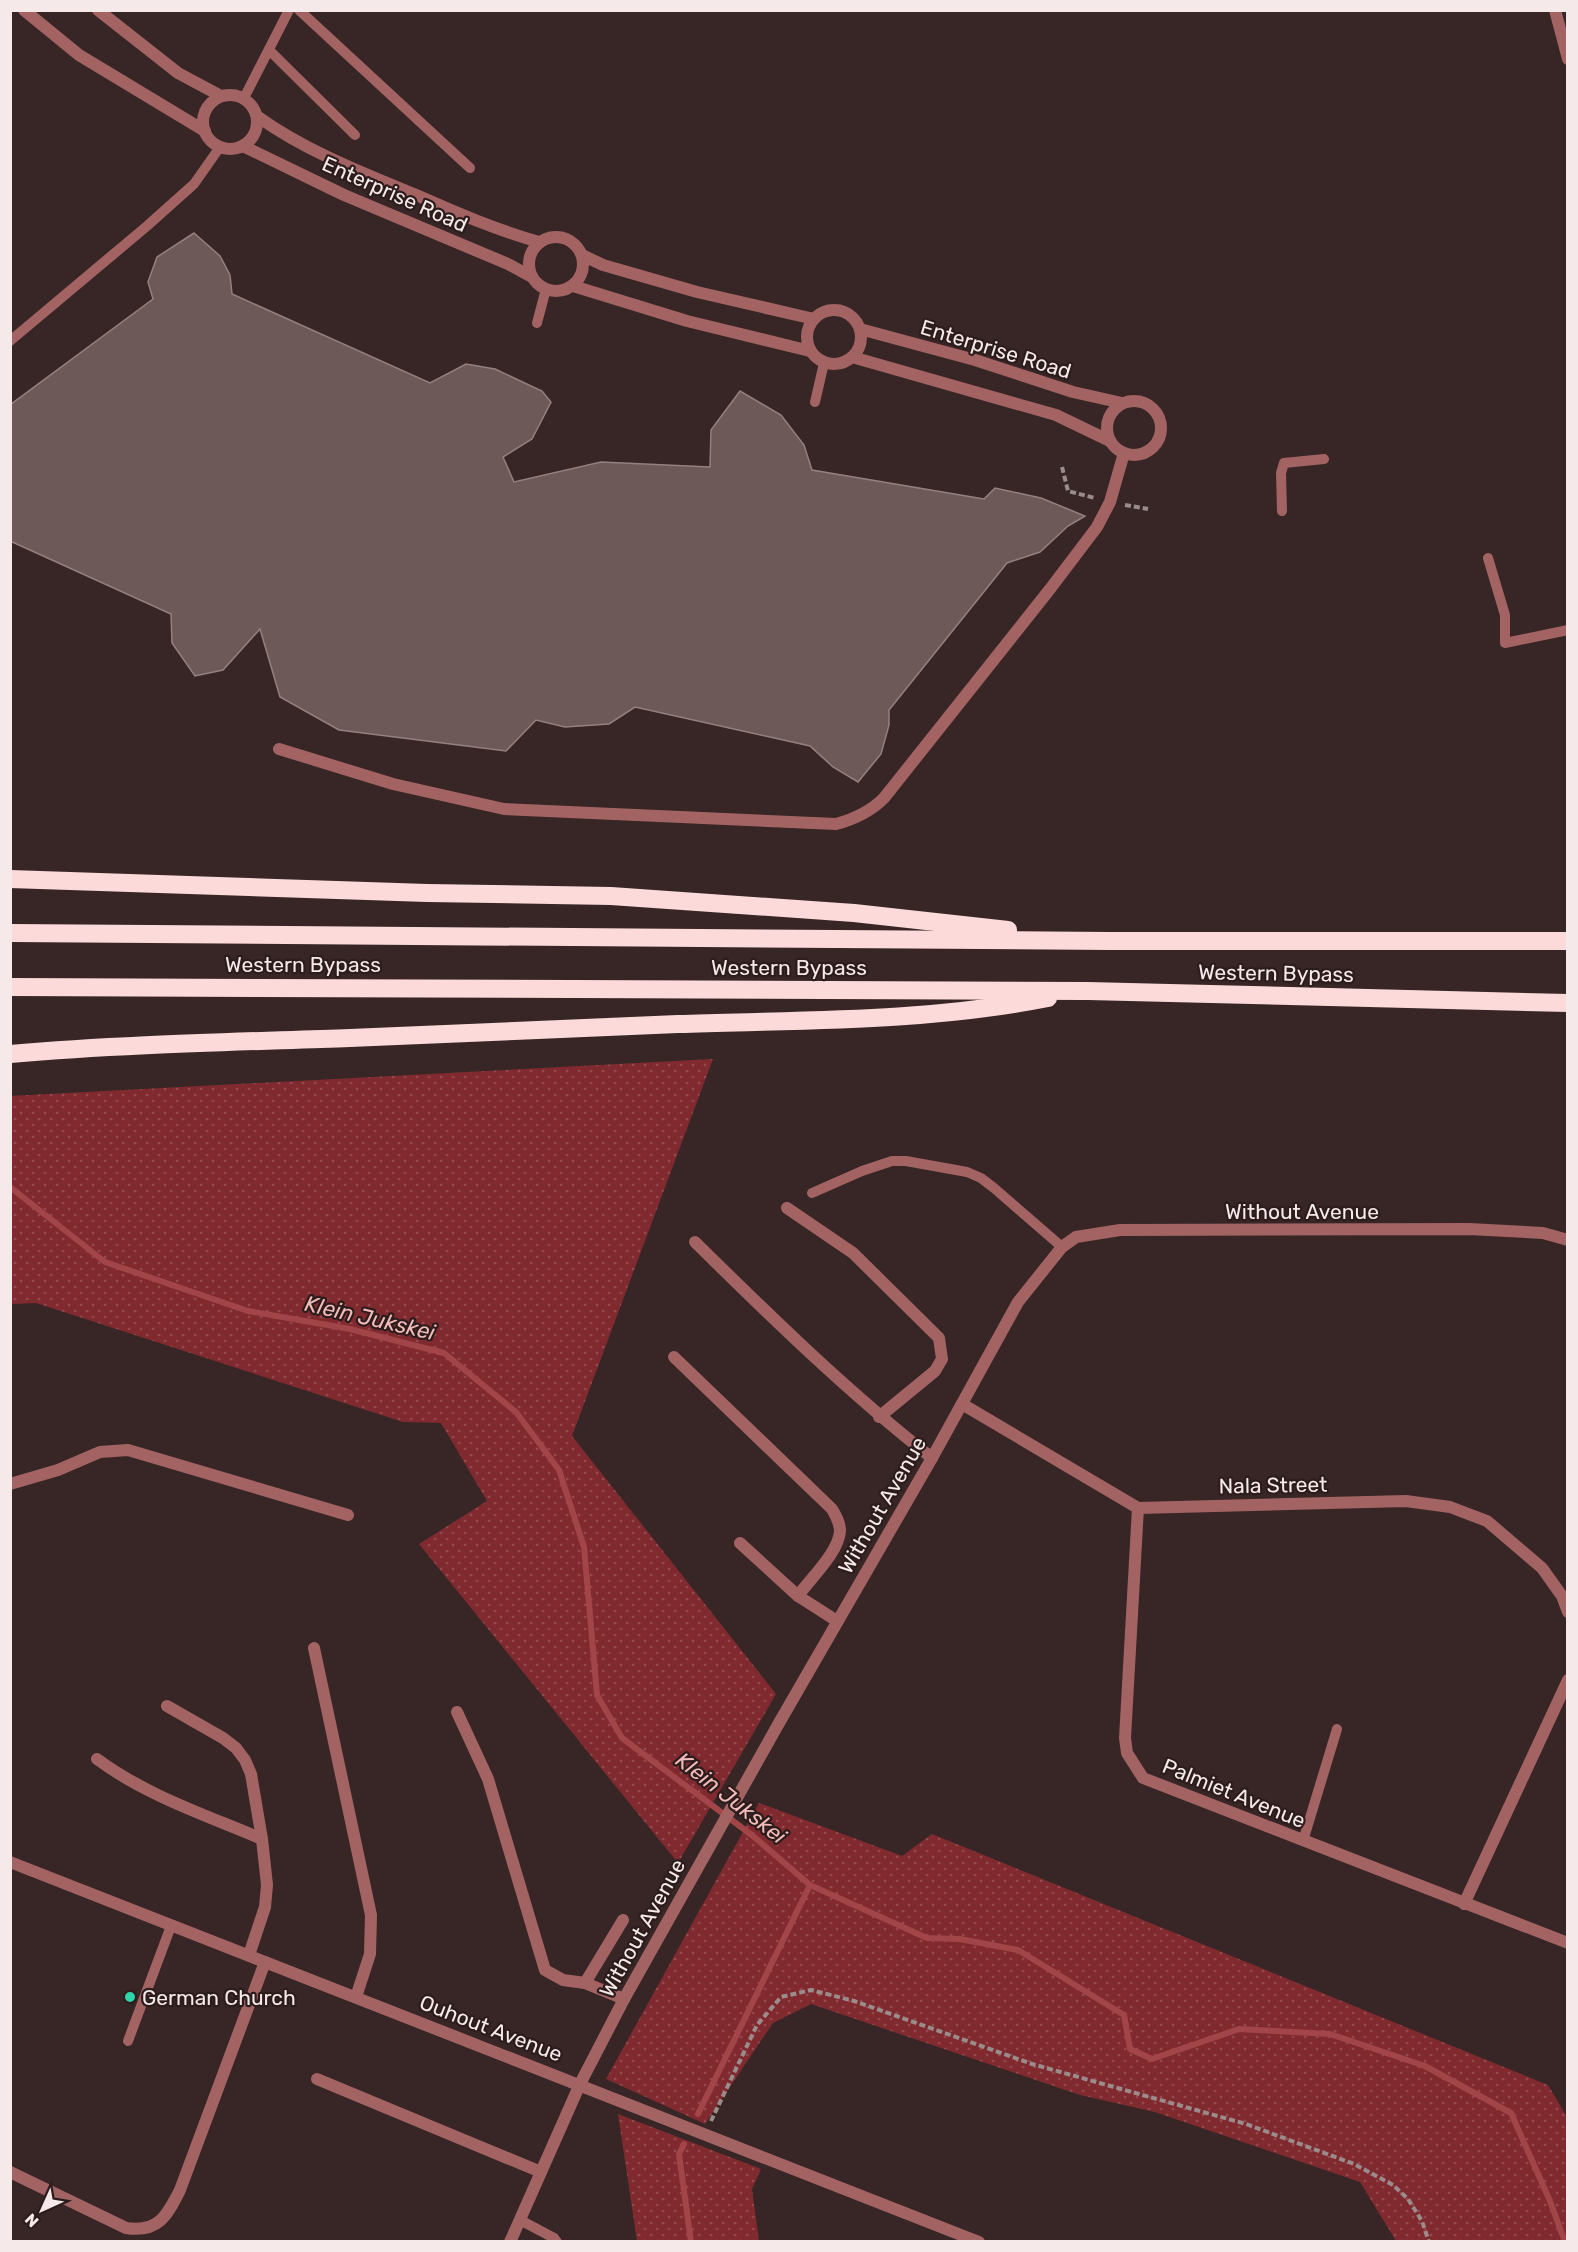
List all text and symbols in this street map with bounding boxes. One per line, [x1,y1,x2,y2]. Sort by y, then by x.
street label: Enterprise Road [319,151,471,237]
street label: Enterprise Road [918,314,1074,384]
street label: Western Bypass [225,952,381,977]
street label: Western Bypass [711,955,867,980]
street label: Western Bypass [1198,959,1354,987]
street label: Without Avenue [1225,1199,1379,1224]
water label: Klein Jukskei [302,1290,438,1346]
street label: Without Avenue [833,1432,931,1578]
street label: Nala Street [1218,1472,1328,1498]
water label: Klein Jukskei [670,1746,792,1850]
street label: Palmiet Avenue [1159,1753,1309,1833]
street label: Without Avenue [594,1855,690,2001]
place label: German Church [142,1985,296,2010]
street label: Ouhout Avenue [416,1989,566,2067]
marker: German Church [123,1990,137,2004]
north arrow [12,2180,72,2240]
text: N [21,2209,43,2231]

